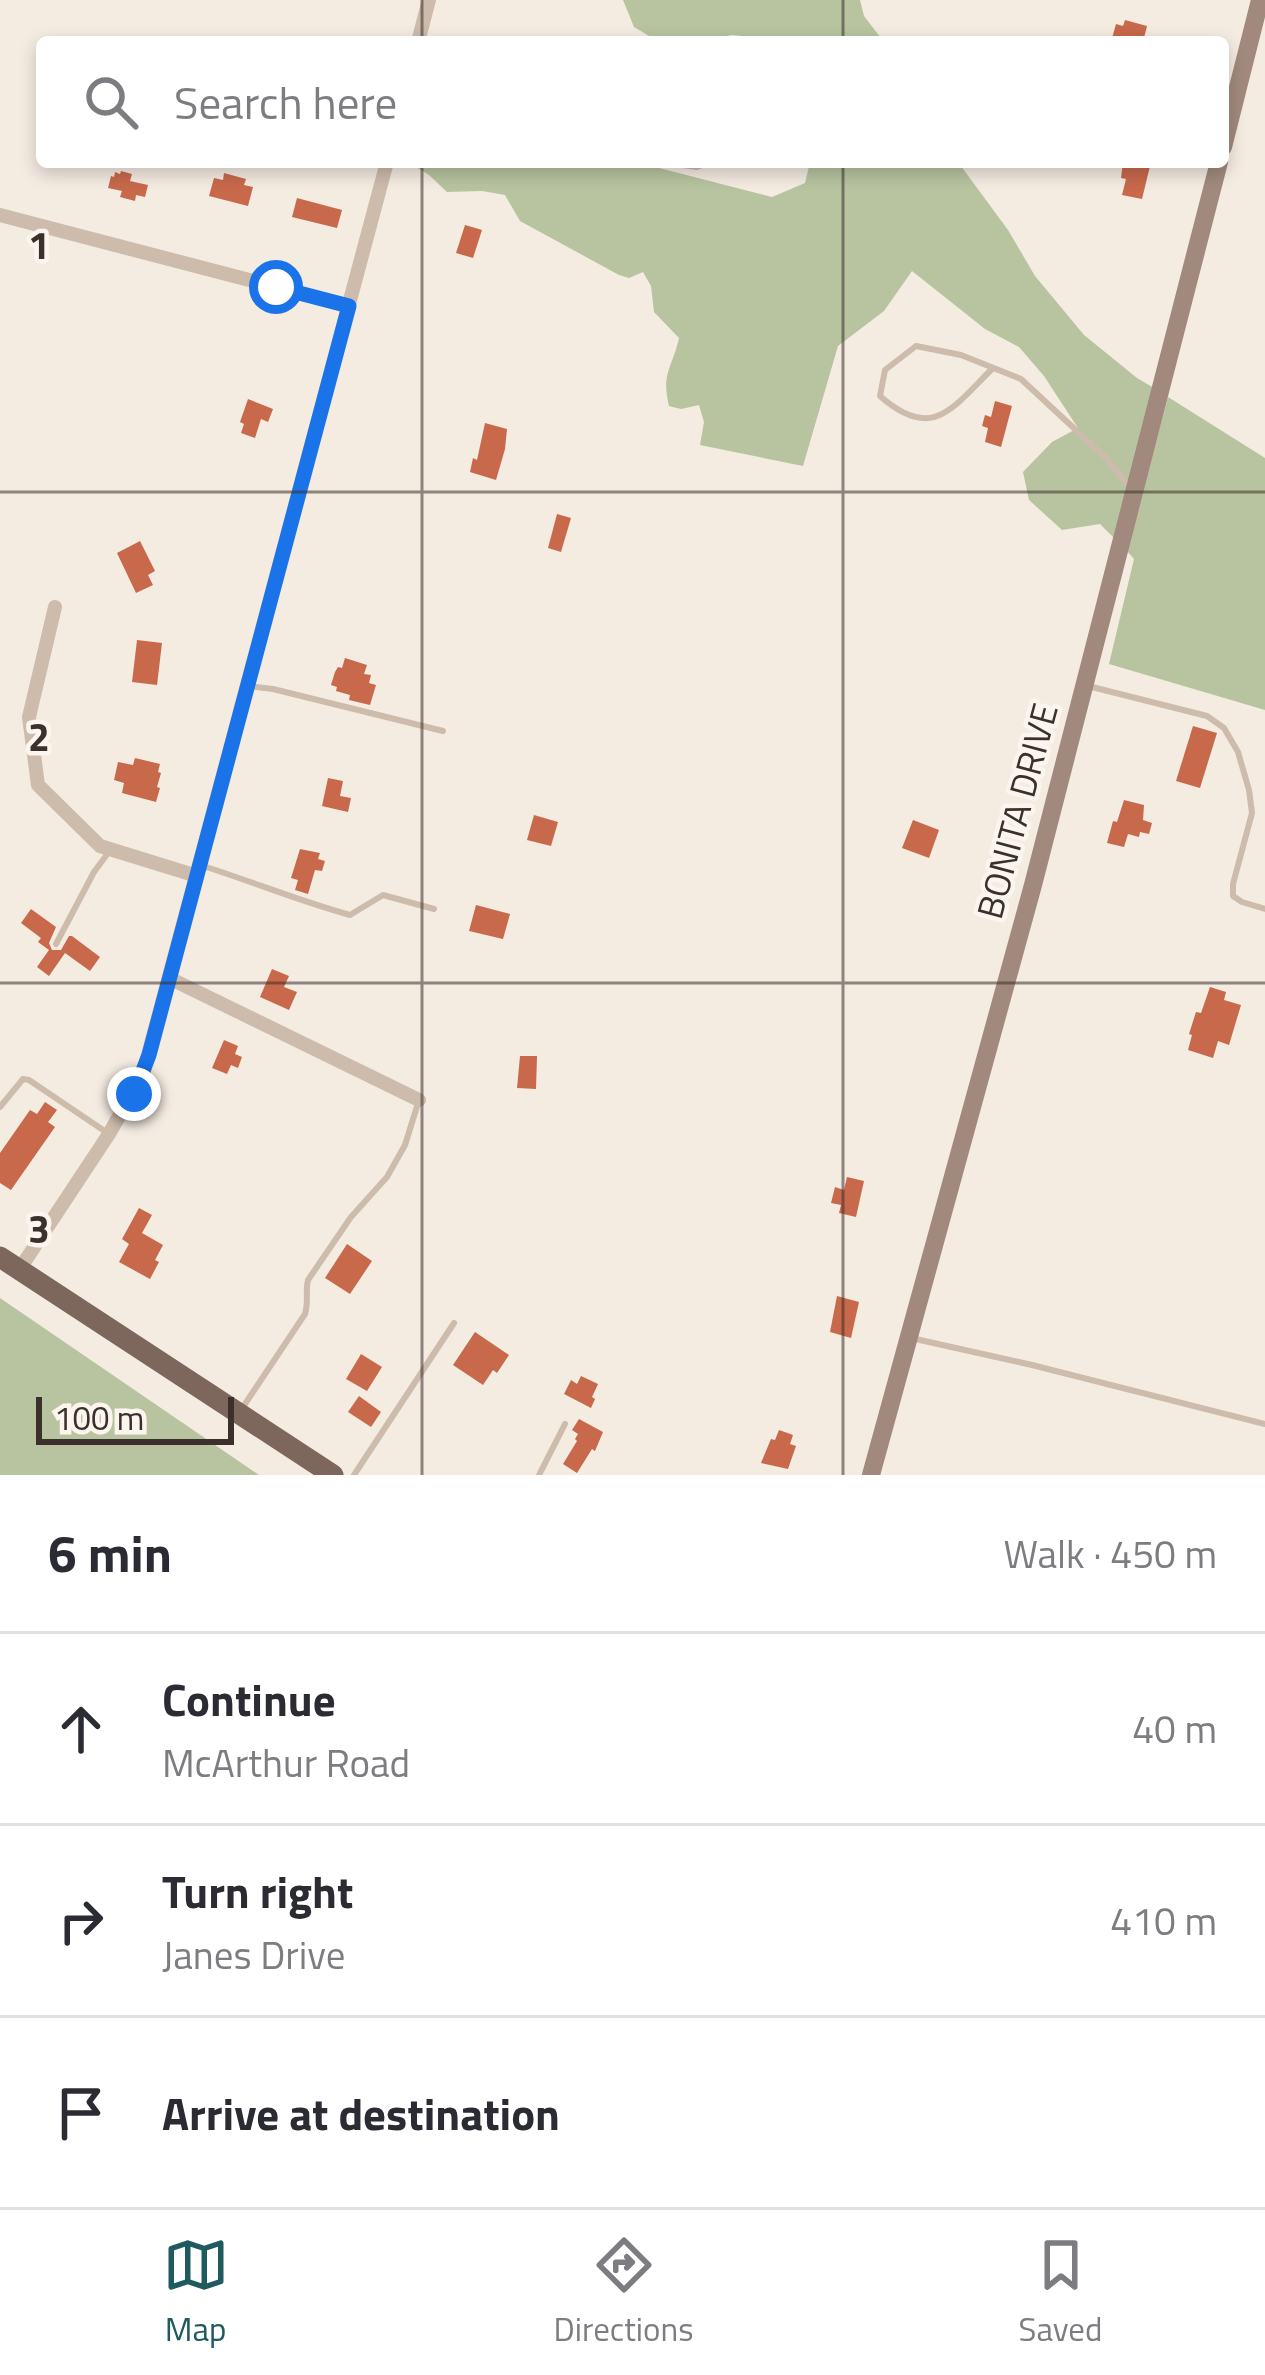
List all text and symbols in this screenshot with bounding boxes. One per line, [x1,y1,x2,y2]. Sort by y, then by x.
search box [36,36,1229,168]
text: Search here [174,68,397,136]
icon: search [78,69,144,135]
text: 1 [28,215,50,274]
route start [249,260,303,314]
street label: BONITA DRIVE [961,697,1072,925]
text: 2 [28,707,50,766]
route end [107,1067,161,1121]
text: 3 [28,1199,50,1258]
scale bar [36,1391,234,1444]
text: 100 m [54,1393,144,1443]
text: 6 min [48,1514,172,1592]
text: Walk · 450 m [1003,1524,1217,1583]
text: Continue [162,1665,336,1733]
icon: ahead [48,1696,114,1762]
text: 40 m [1132,1699,1217,1758]
text: McArthur Road [162,1733,410,1792]
text: Turn right [162,1857,353,1925]
icon: right [48,1888,114,1954]
text: 410 m [1110,1891,1217,1950]
text: Janes Drive [162,1925,345,1984]
text: Arrive at destination [162,2079,560,2147]
icon: arrive [48,2080,114,2146]
tab: Map [163,2232,229,2354]
tab: Directions [554,2232,694,2354]
tab: Saved [1019,2232,1102,2354]

